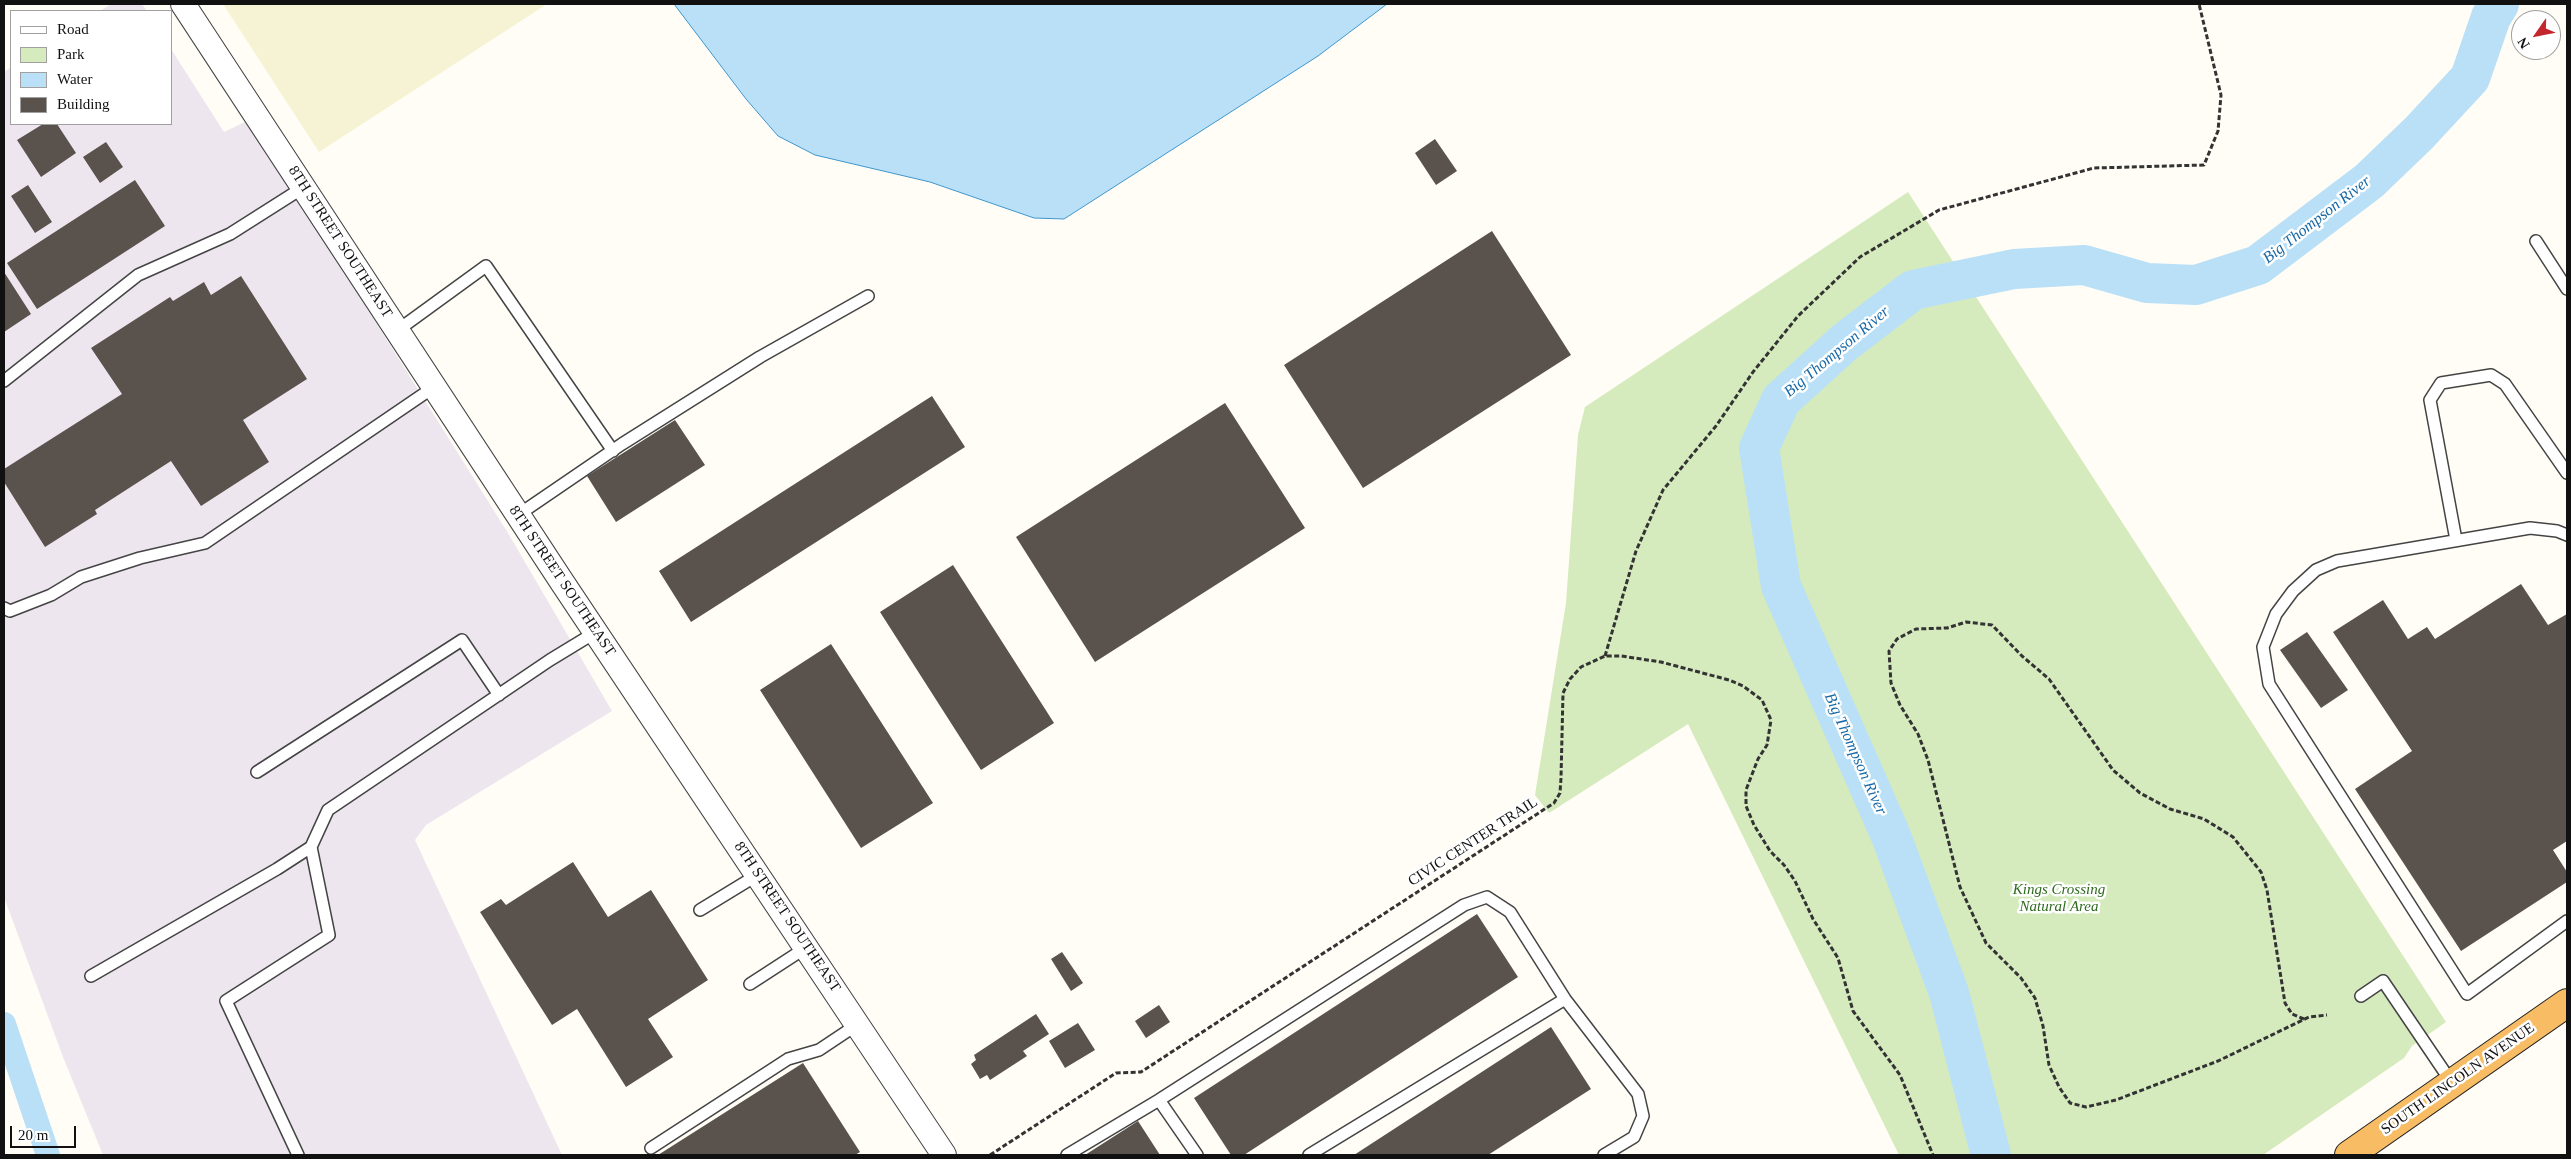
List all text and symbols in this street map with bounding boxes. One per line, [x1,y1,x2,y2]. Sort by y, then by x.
legend [10,10,172,125]
north arrow [2511,10,2561,60]
text: Road [57,21,89,37]
text: N [2515,35,2533,51]
text: Park [57,46,85,62]
text: Water [57,71,92,87]
text: Building [57,96,110,112]
street label: 8TH STREET SOUTHEAST [284,163,396,321]
water label: Big Thompson River [2259,172,2375,268]
water label: Big Thompson River [1780,302,1894,402]
street label: 8TH STREET SOUTHEAST [505,502,619,660]
water label: Big Thompson River [1819,690,1891,818]
street label: CIVIC CENTER TRAIL [1405,793,1541,891]
street label: 8TH STREET SOUTHEAST [730,838,844,996]
park label: Kings Crossing Natural Area [2013,881,2105,916]
street label: SOUTH LINCOLN AVENUE [2378,1019,2538,1139]
scale bar [12,1116,79,1148]
text: 20 m [18,1127,48,1143]

